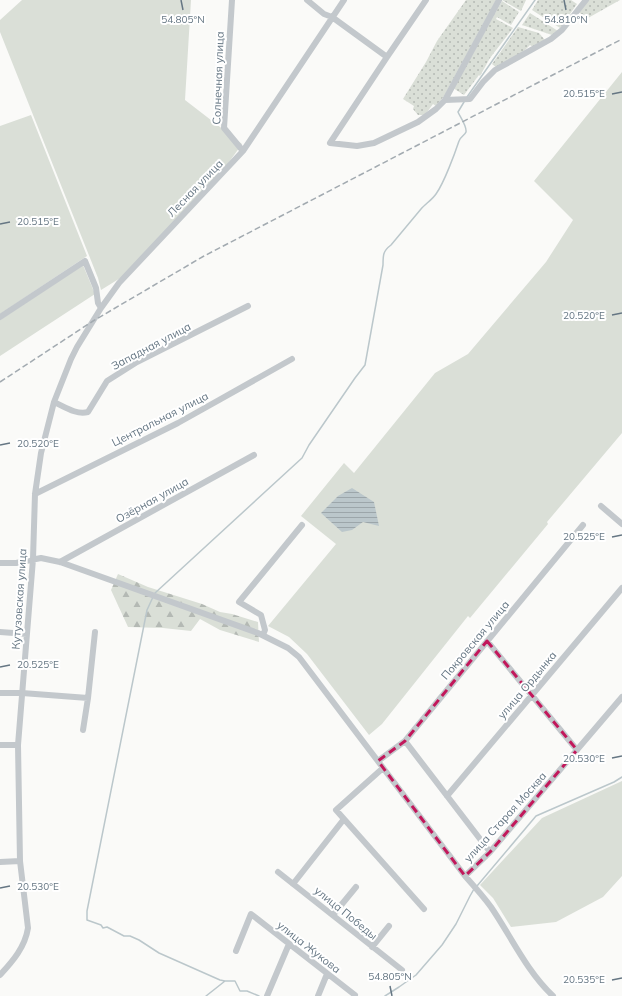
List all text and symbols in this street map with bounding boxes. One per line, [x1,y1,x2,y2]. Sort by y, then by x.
text: 54.805°N [161,13,205,26]
text: 54.810°N [544,13,588,26]
street label: Солнечная улица [209,31,227,125]
text: 20.515°E [563,87,605,100]
street label: Лесная улица [164,156,226,220]
text: 20.515°E [17,215,59,228]
text: 20.520°E [563,309,605,322]
street label: Западная улица [109,319,193,373]
street label: Центральная улица [109,389,211,449]
text: 20.520°E [17,437,59,450]
street label: Озёрная улица [113,474,191,526]
text: 20.525°E [563,530,605,543]
street label: Кутузовская улица [8,548,30,650]
street label: Покровская улица [438,598,512,682]
street label: улица Ордынка [495,648,559,722]
text: 20.525°E [17,658,59,671]
text: 20.530°E [563,752,605,765]
street label: улица Старая Москва [461,769,549,865]
text: 20.530°E [17,880,59,893]
street label: улица Победы [312,883,380,943]
street label: улица Жукова [274,918,344,976]
text: 54.805°N [368,970,412,983]
text: 20.535°E [563,973,605,986]

